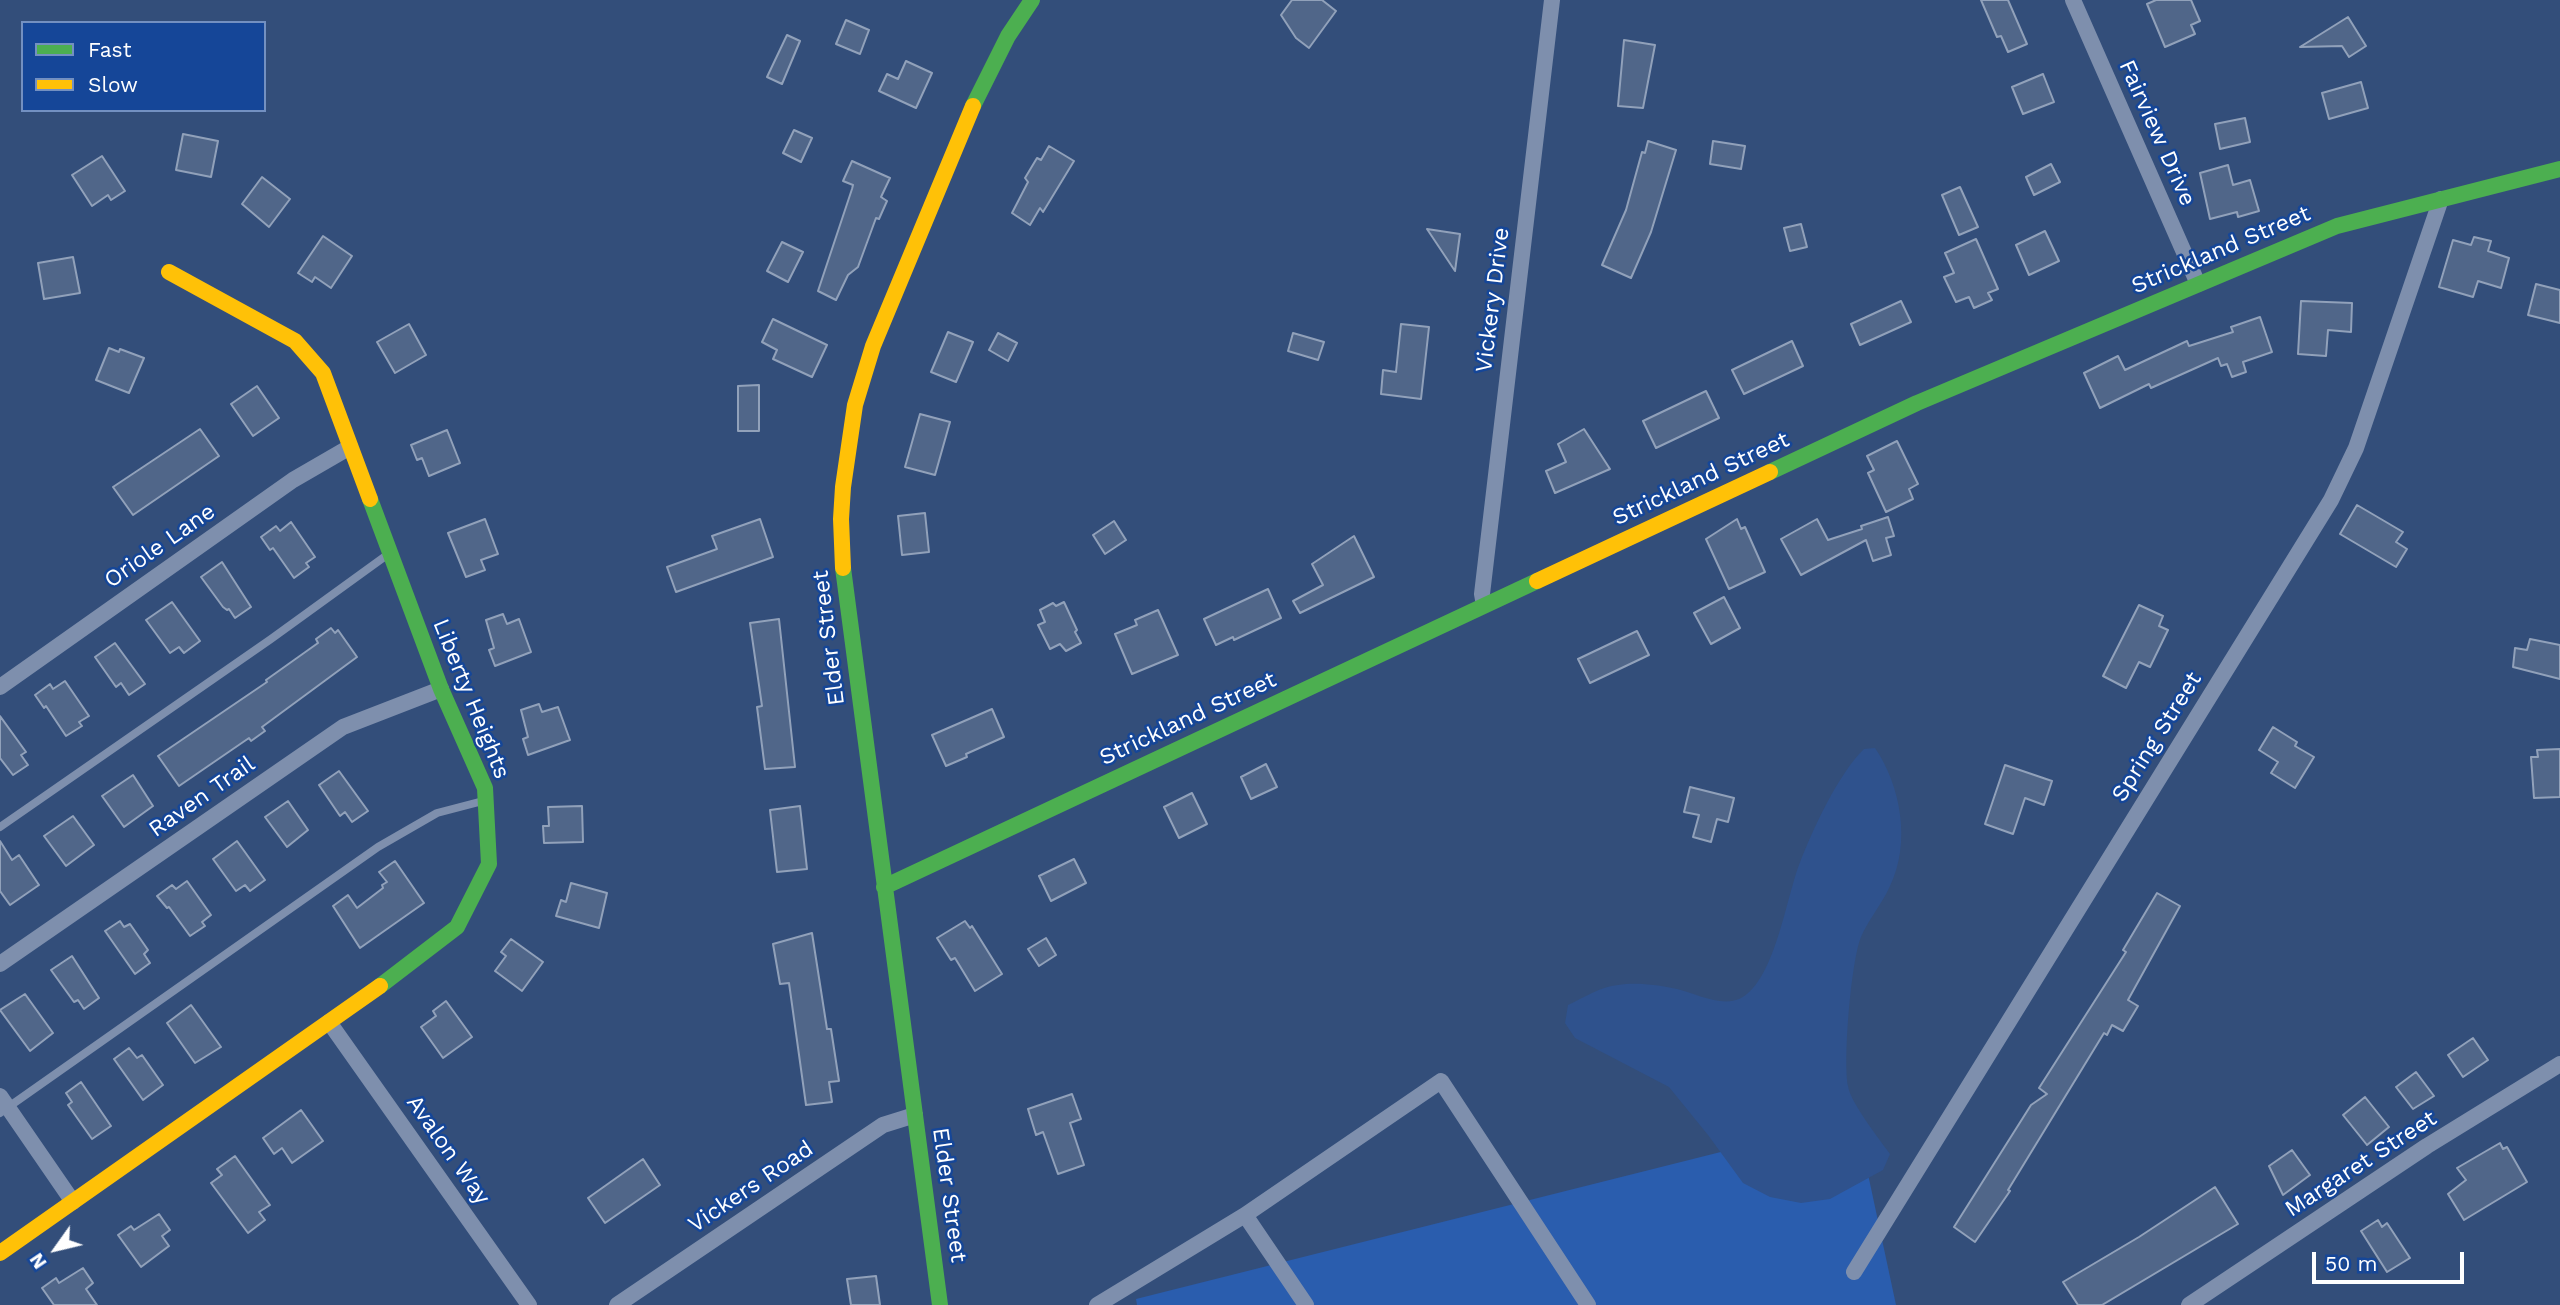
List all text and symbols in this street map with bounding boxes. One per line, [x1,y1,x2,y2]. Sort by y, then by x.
legend [21,21,266,112]
text: Fast [88,37,132,62]
street label: Fairview Drive [2113,56,2201,210]
text: Slow [88,72,138,97]
street label: Strickland Street [2127,200,2315,300]
street label: Vickery Drive [1470,226,1516,374]
street label: Strickland Street [1608,426,1794,532]
street label: Oriole Lane [99,498,221,594]
street label: Elder Street [807,569,851,707]
street label: Liberty Heights [426,615,516,783]
street label: Strickland Street [1095,666,1281,772]
street label: Spring Street [2106,667,2208,807]
street label: Raven Trail [144,750,260,844]
street label: Avalon Way [400,1090,496,1210]
street label: Margaret Street [2280,1105,2442,1223]
street label: Elder Street [926,1126,972,1264]
street label: Vickers Road [683,1135,819,1239]
north arrow [21,1214,91,1284]
scale bar [2315,1238,2467,1282]
text: N [25,1249,52,1273]
text: 50 m [2325,1251,2377,1276]

